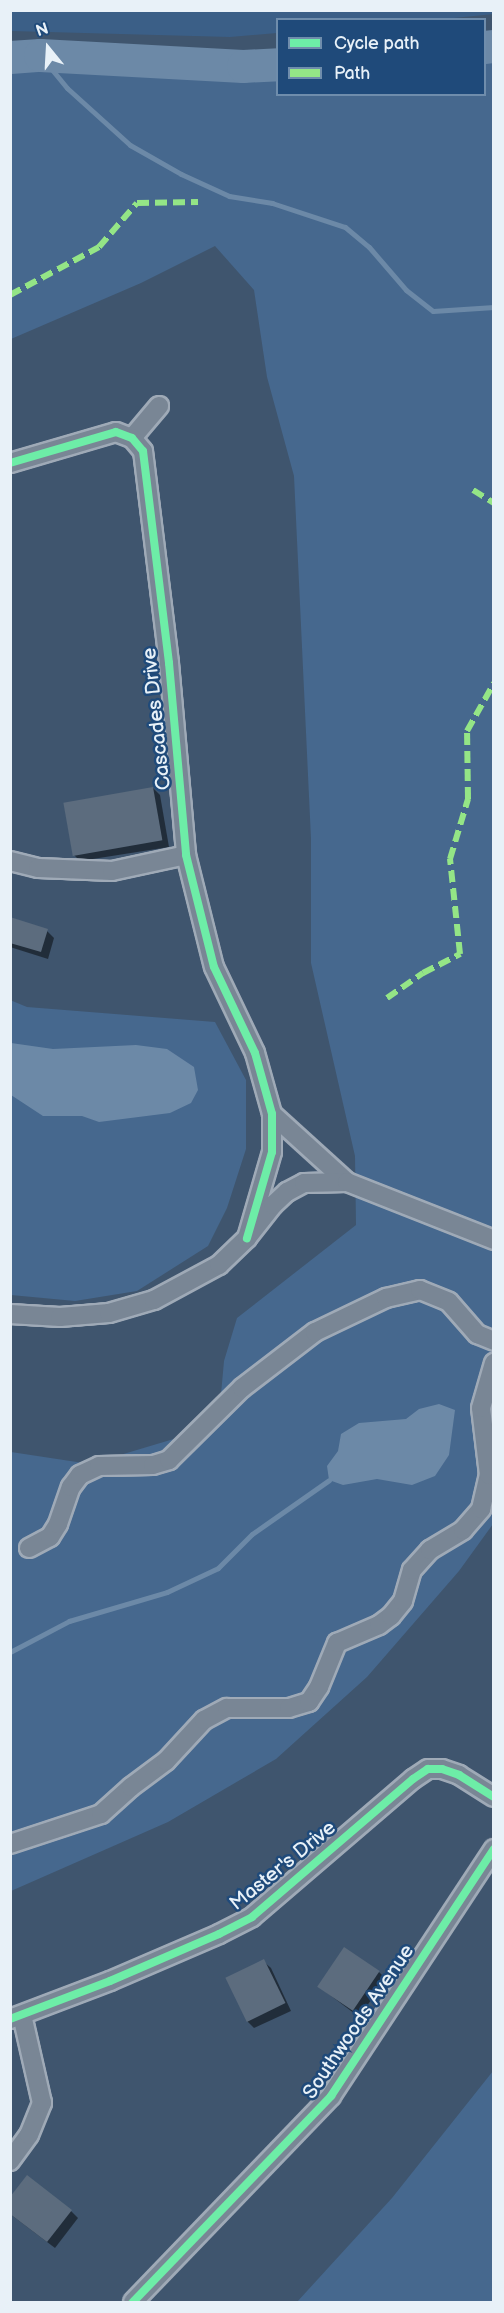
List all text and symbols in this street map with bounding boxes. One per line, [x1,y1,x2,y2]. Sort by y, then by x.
north arrow [18,18,78,78]
legend [276,18,486,96]
text: N [34,20,51,41]
text: Cycle path [334,33,420,54]
text: Path [334,63,370,84]
street label: Cascades Drive [138,647,176,791]
street label: Master's Drive [225,1816,341,1916]
street label: Southwoods Avenue [298,1940,420,2104]

